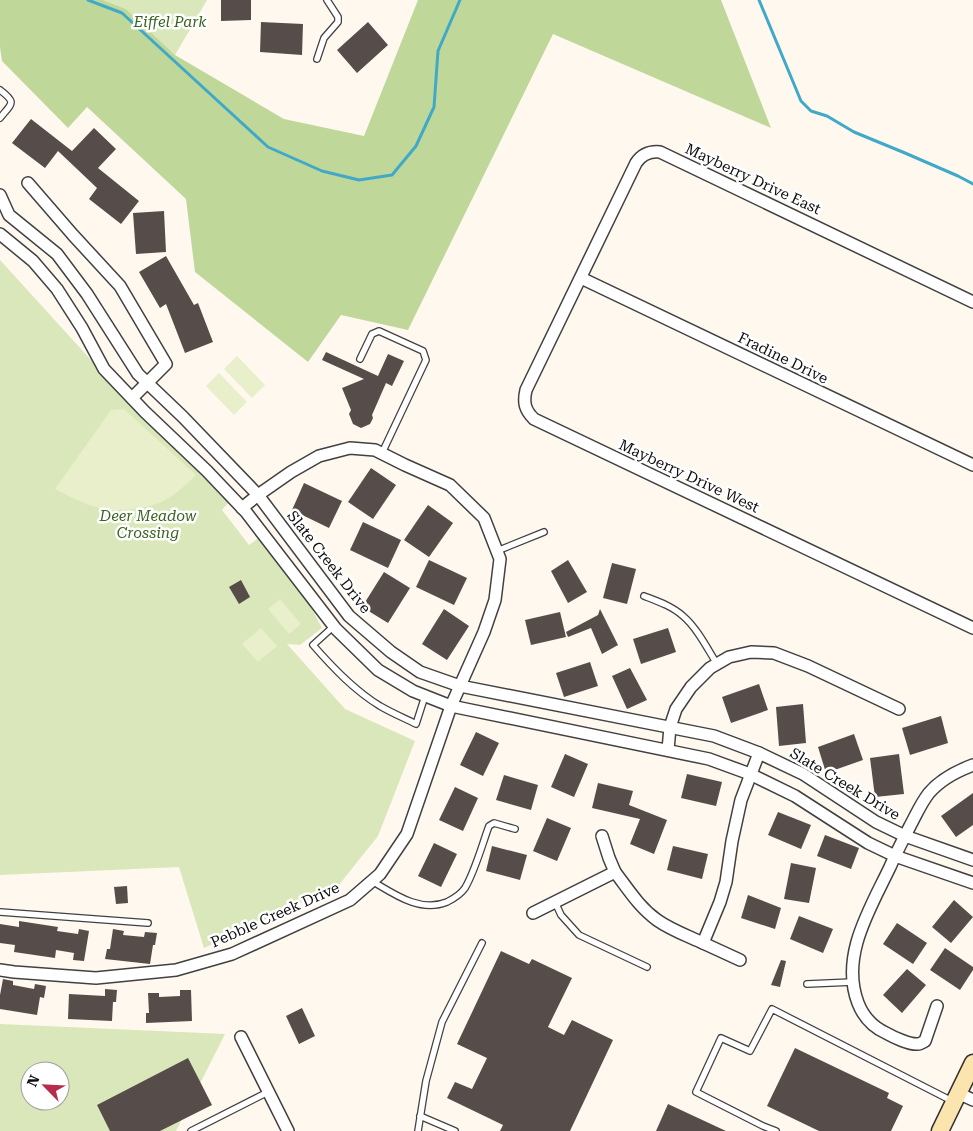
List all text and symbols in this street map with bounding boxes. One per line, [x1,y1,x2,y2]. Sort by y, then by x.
park label: Eiffel Park [133,13,207,31]
street label: Mayberry Drive East [682,140,824,218]
street label: Fradine Drive [735,328,831,388]
street label: Mayberry Drive West [616,436,762,517]
park label: Deer Meadow Crossing [99,507,197,542]
street label: Slate Creek Drive [283,507,375,617]
street label: Slate Creek Drive [787,744,903,824]
street label: Pebble Creek Drive [208,878,342,952]
north arrow [20,1061,70,1111]
text: N [24,1072,43,1089]

